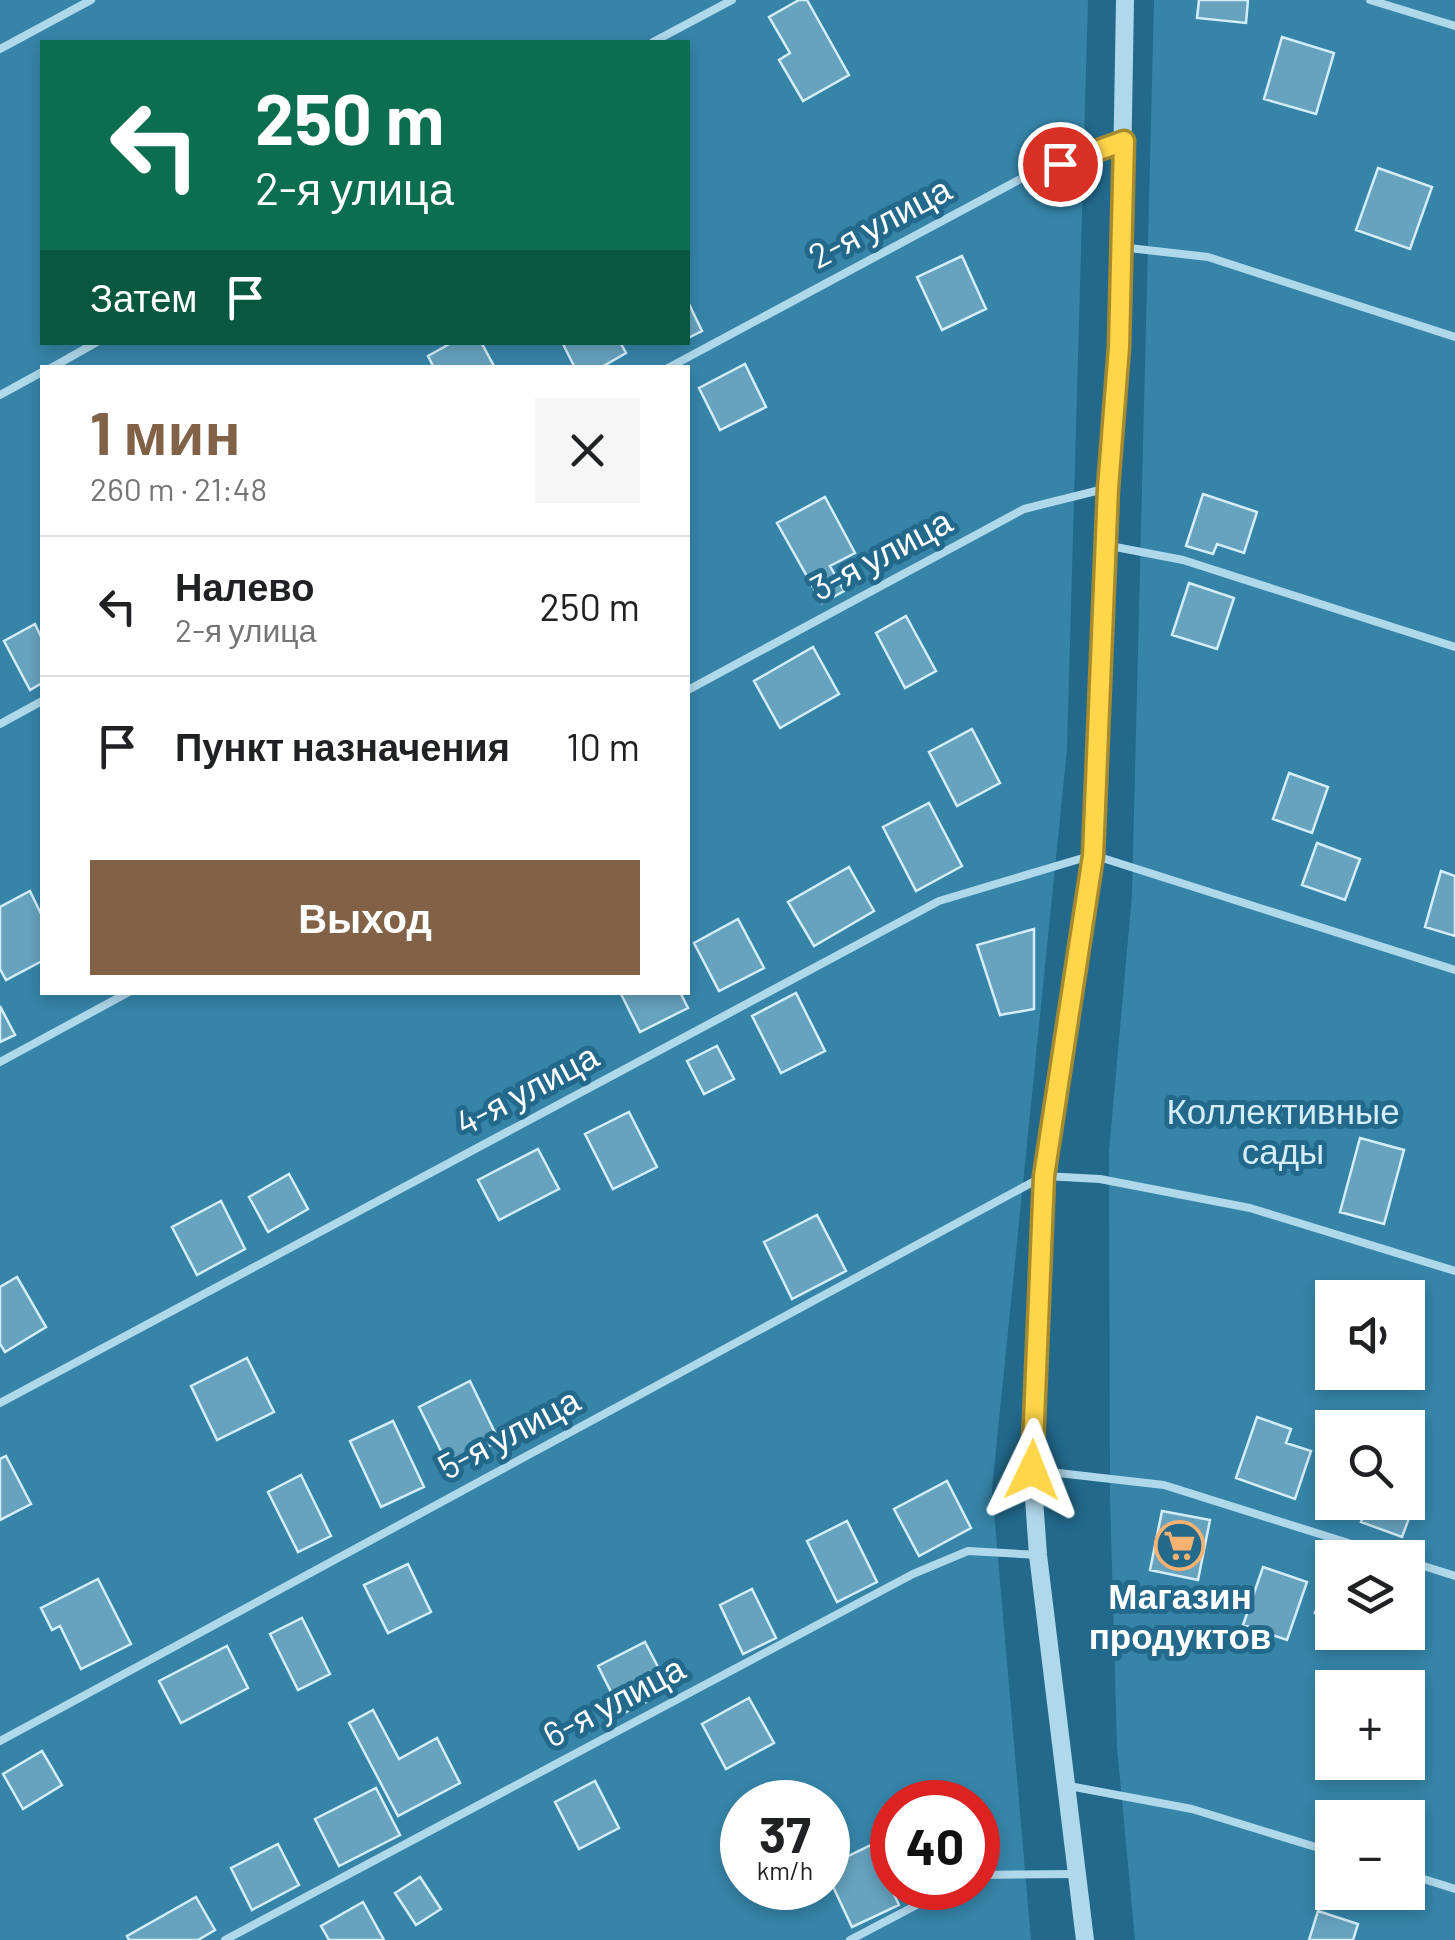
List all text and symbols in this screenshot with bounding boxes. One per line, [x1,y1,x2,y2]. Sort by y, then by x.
text: 250 m [255,75,444,159]
icon: left [90,80,220,210]
pin [1018,122,1103,207]
icon: arrive [1033,137,1088,192]
text: 2-я улица [255,160,454,214]
street label: 2-я улица [801,166,958,276]
icon: arrive [218,270,273,325]
text: Затем [90,274,198,320]
text: 1 мин [90,395,241,467]
button: close [535,398,640,503]
text: 260 m · 21:48 [90,469,267,507]
street label: 3-я улица [802,498,958,608]
text: Налево [175,563,314,609]
icon: left [90,579,145,634]
text: 250 m [540,583,640,629]
text: 2-я улица [175,610,316,648]
icon: arrive [90,719,145,774]
text: Пункт назначения [175,723,510,769]
text: 10 m [566,723,640,769]
button: Выход [90,860,640,975]
street label: 4-я улица [448,1033,605,1143]
park label: Коллективные сады [1166,1089,1400,1171]
map controls [1315,1280,1425,1910]
button: sound [1315,1280,1425,1390]
street label: 5-я улица [430,1377,586,1487]
button: search [1315,1410,1425,1520]
position arrow [980,1418,1084,1522]
supermarket icon: Магазин продуктов [1154,1519,1206,1571]
button: layers [1315,1540,1425,1650]
place label: Магазин продуктов [1089,1574,1271,1656]
street label: 6-я улица [535,1645,691,1755]
button: + [1315,1670,1425,1780]
speed limit sign: 40 [870,1780,1000,1910]
button: − [1315,1800,1425,1910]
text: 37 [759,1803,811,1863]
text: km/h [757,1855,813,1885]

